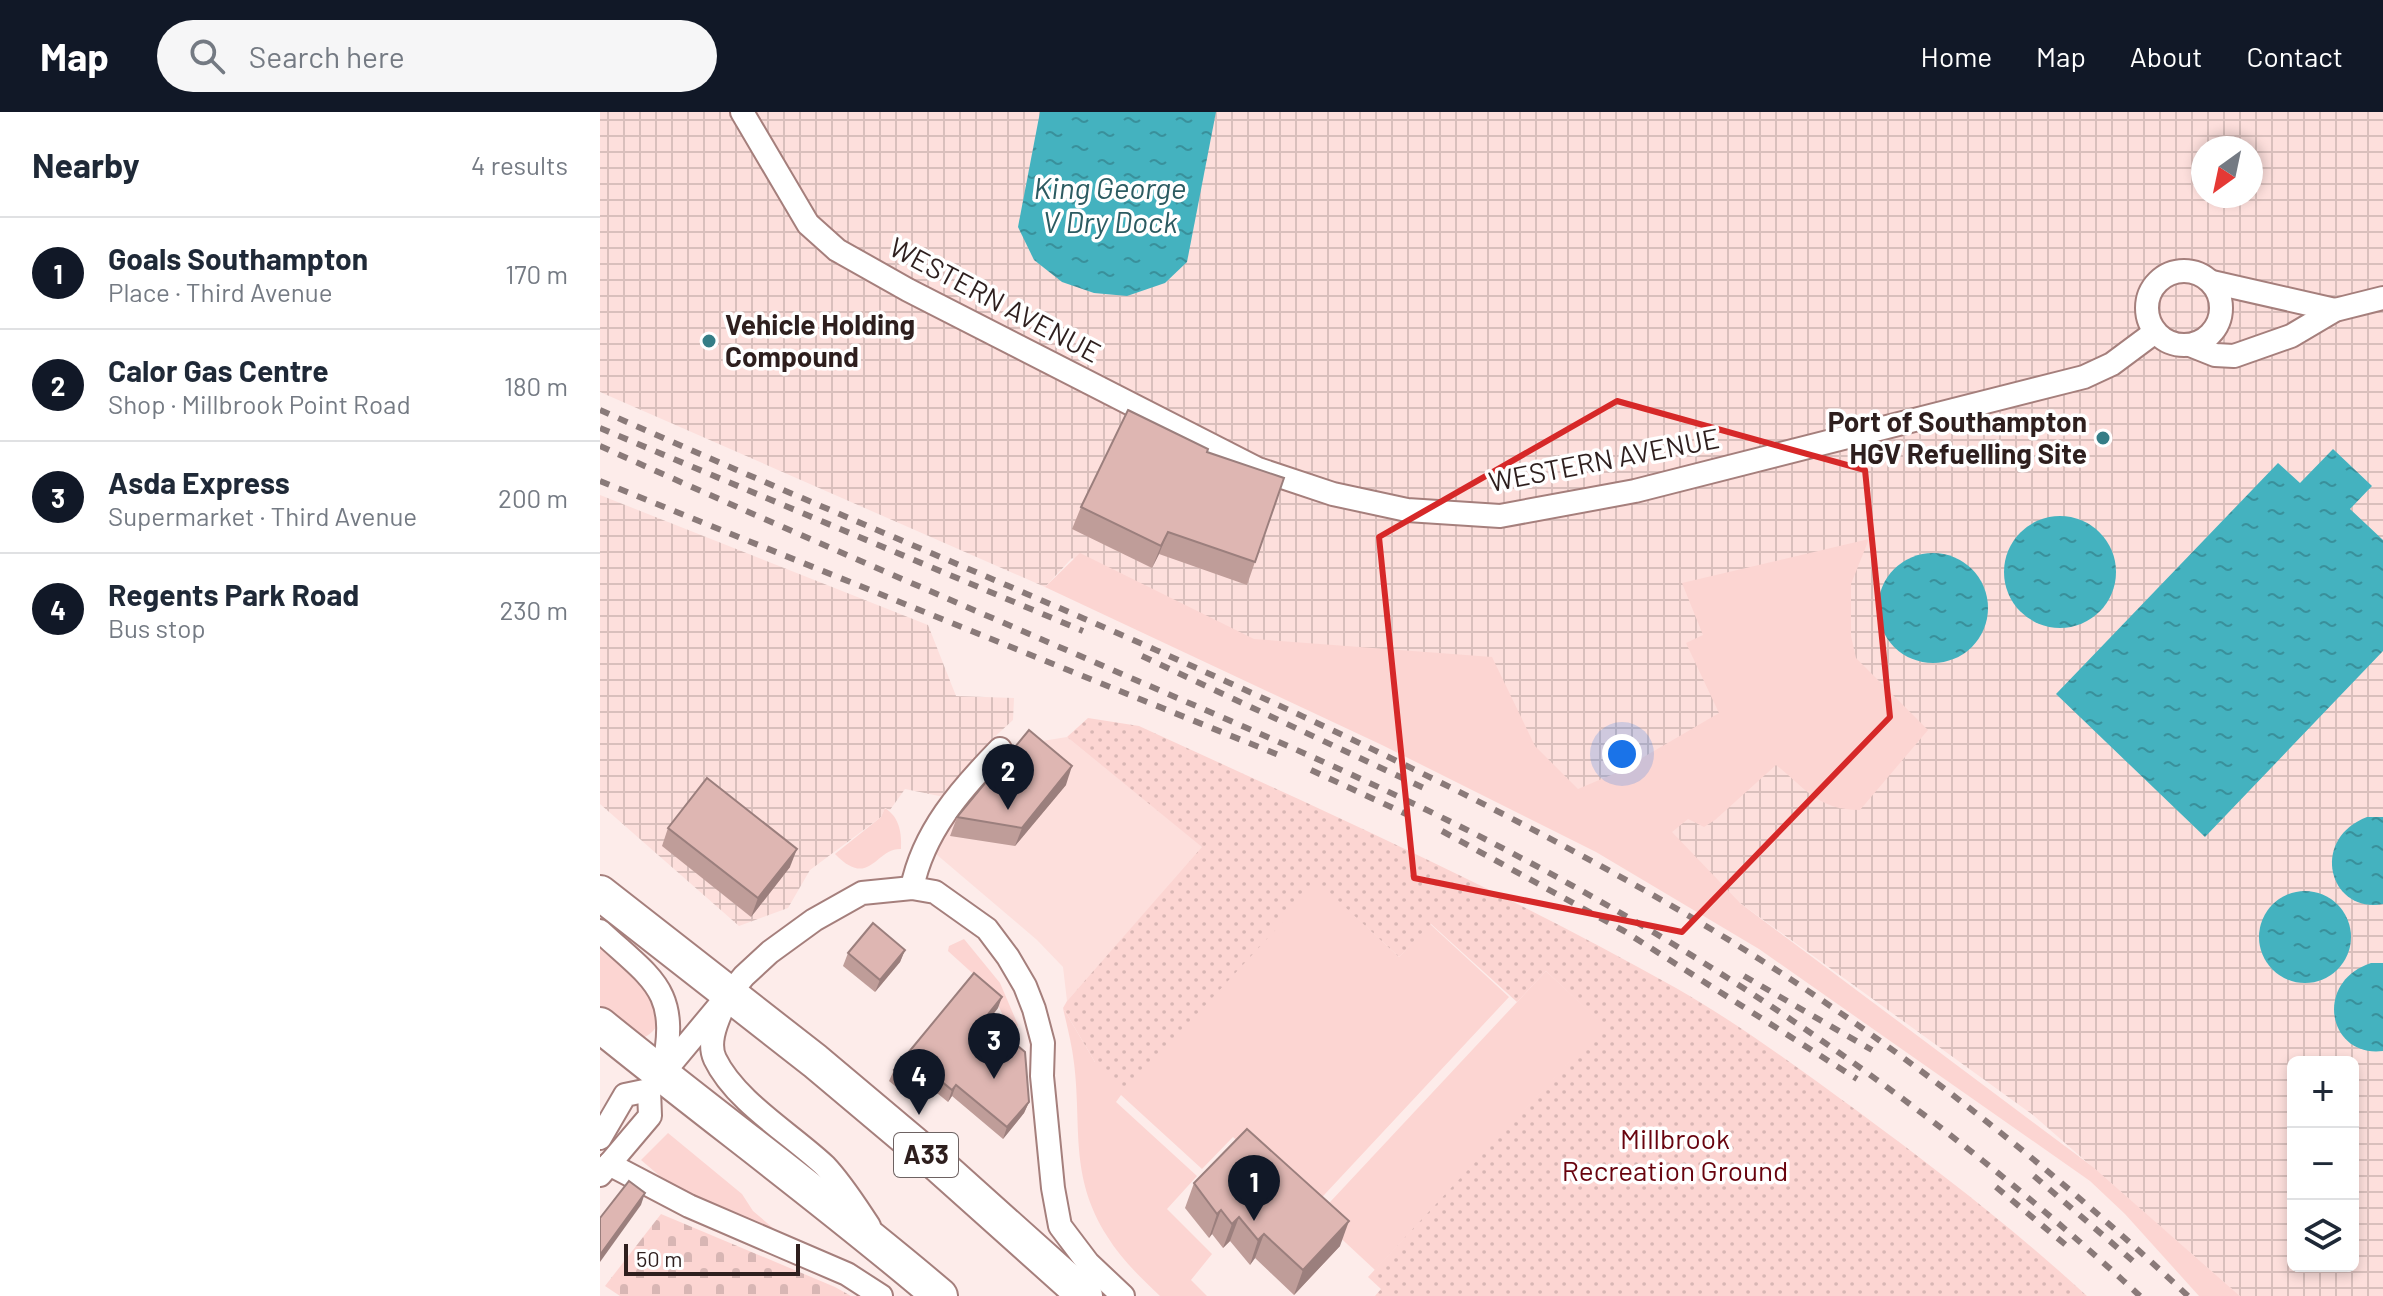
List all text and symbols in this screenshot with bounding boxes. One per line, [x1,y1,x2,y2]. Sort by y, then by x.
search box [157,20,717,92]
text: Map [40,33,109,79]
icon: search [185,34,229,78]
text: Search here [249,38,405,74]
text: Home [1921,39,1992,73]
text: Map [2036,39,2086,73]
text: About [2130,39,2202,73]
text: Contact [2246,39,2343,73]
north arrow [2191,136,2263,208]
text: Nearby [32,144,140,185]
text: 4 results [471,149,568,180]
water label: King George V Dry Dock [1034,169,1186,239]
street label: WESTERN AVENUE [884,229,1107,369]
text: Goals Southampton [108,240,368,276]
text: 1 [53,258,63,289]
text: 170 m [505,258,568,289]
text: Place · Third Avenue [108,276,333,307]
place label: Vehicle Holding Compound [725,307,915,373]
marker: Vehicle Holding Compound [700,332,718,350]
text: Calor Gas Centre [108,352,329,388]
text: 2 [51,370,65,401]
text: 180 m [504,370,568,401]
text: Shop · Millbrook Point Road [108,388,411,419]
place label: Port of Southampton HGV Refuelling Site [1828,404,2087,470]
street label: WESTERN AVENUE [1486,420,1722,498]
marker: Port of Southampton HGV Refuelling Site [2094,429,2112,447]
text: Asda Express [108,464,290,500]
text: 3 [51,482,65,513]
text: 200 m [498,482,568,513]
text: Supermarket · Third Avenue [108,500,417,531]
text: Regents Park Road [108,576,359,612]
text: 4 [50,594,66,625]
text: 230 m [499,594,568,625]
text: Bus stop [108,612,206,643]
your location [1602,734,1642,774]
pin: 2 [982,744,1034,810]
pin: 3 [968,1013,1020,1079]
pin: 4 [893,1049,945,1115]
map controls [2287,1056,2359,1272]
button: + [2287,1056,2359,1128]
park label: Millbrook Recreation Ground [1562,1121,1788,1187]
button: − [2287,1128,2359,1200]
road number: A33 [894,1133,958,1177]
pin: 1 [1228,1155,1280,1221]
button: layers [2287,1200,2359,1272]
scale bar [624,1240,800,1276]
text: 50 m [636,1245,682,1271]

